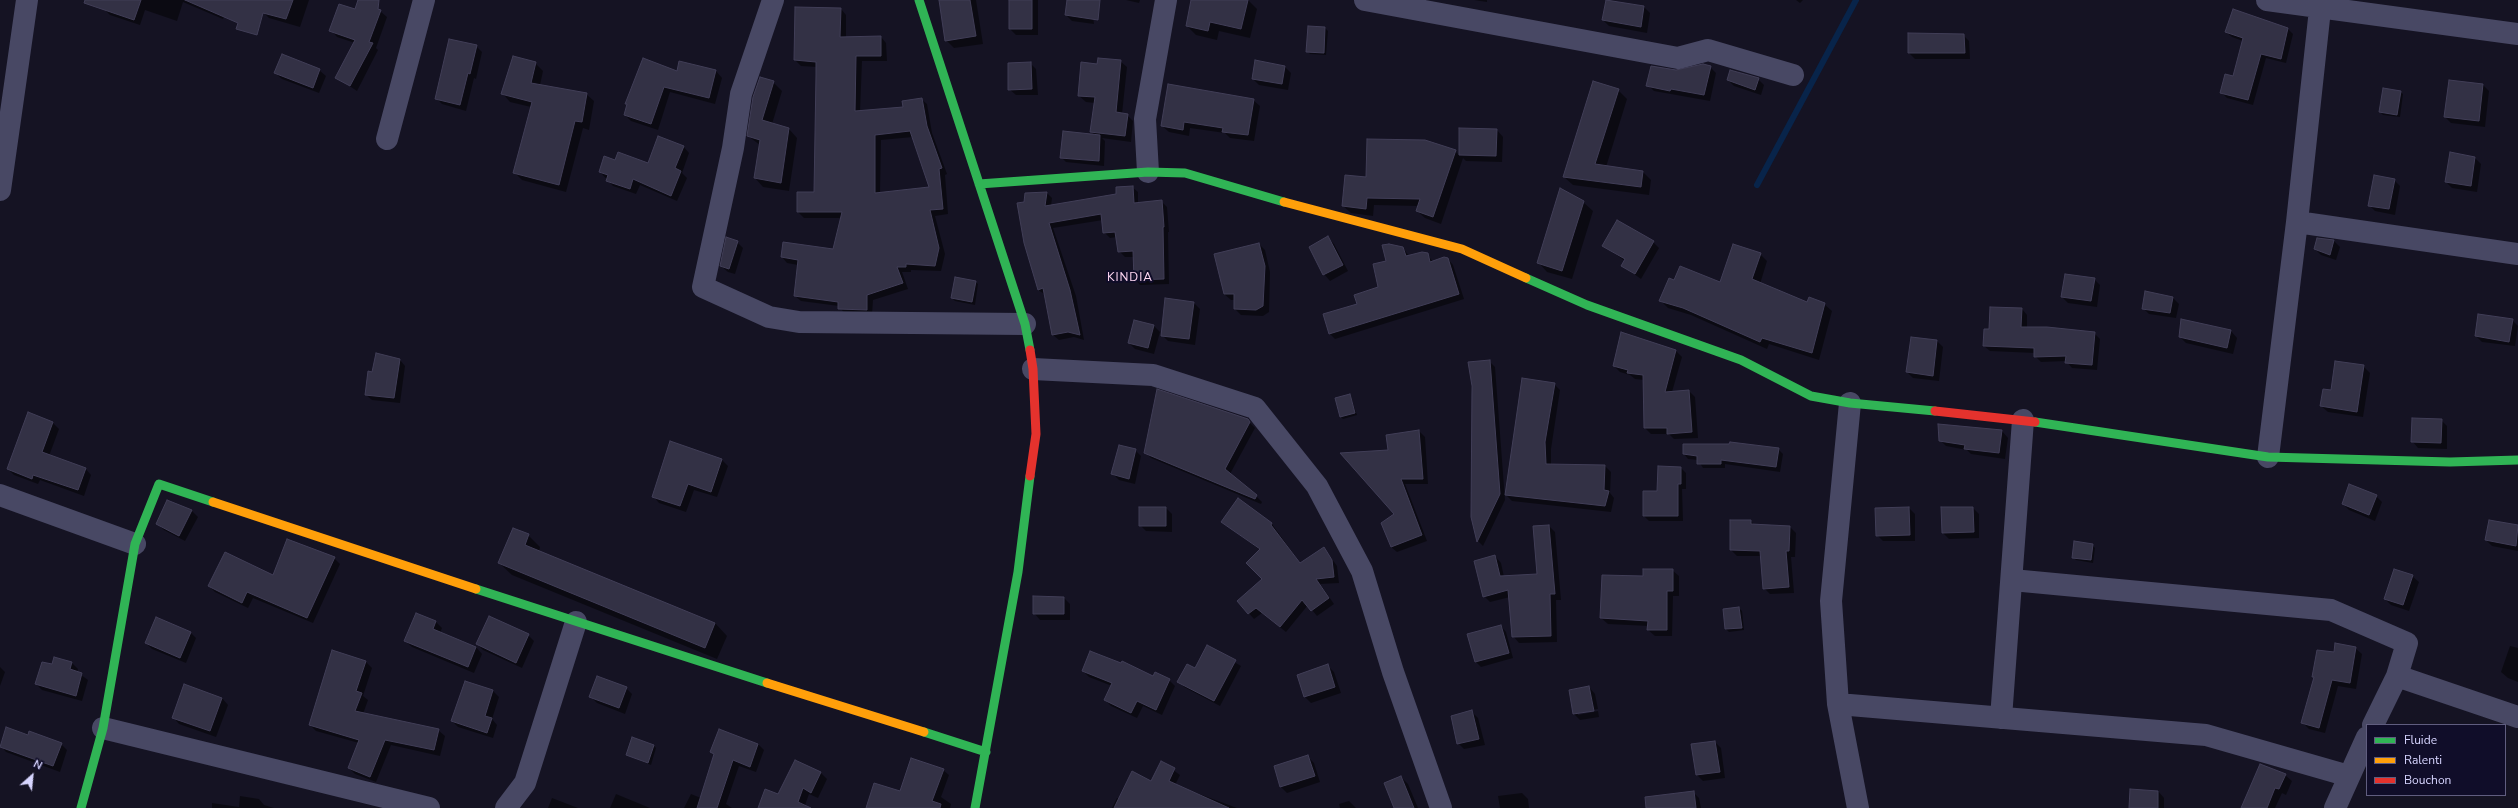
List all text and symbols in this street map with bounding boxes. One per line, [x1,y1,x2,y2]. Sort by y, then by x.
district label: KINDIA [1107,271,1153,285]
legend [2366,724,2506,796]
text: Fluide [2404,732,2437,748]
text: Ralenti [2404,752,2442,768]
north arrow [12,756,52,796]
text: N [31,756,45,773]
text: Bouchon [2404,772,2451,788]

